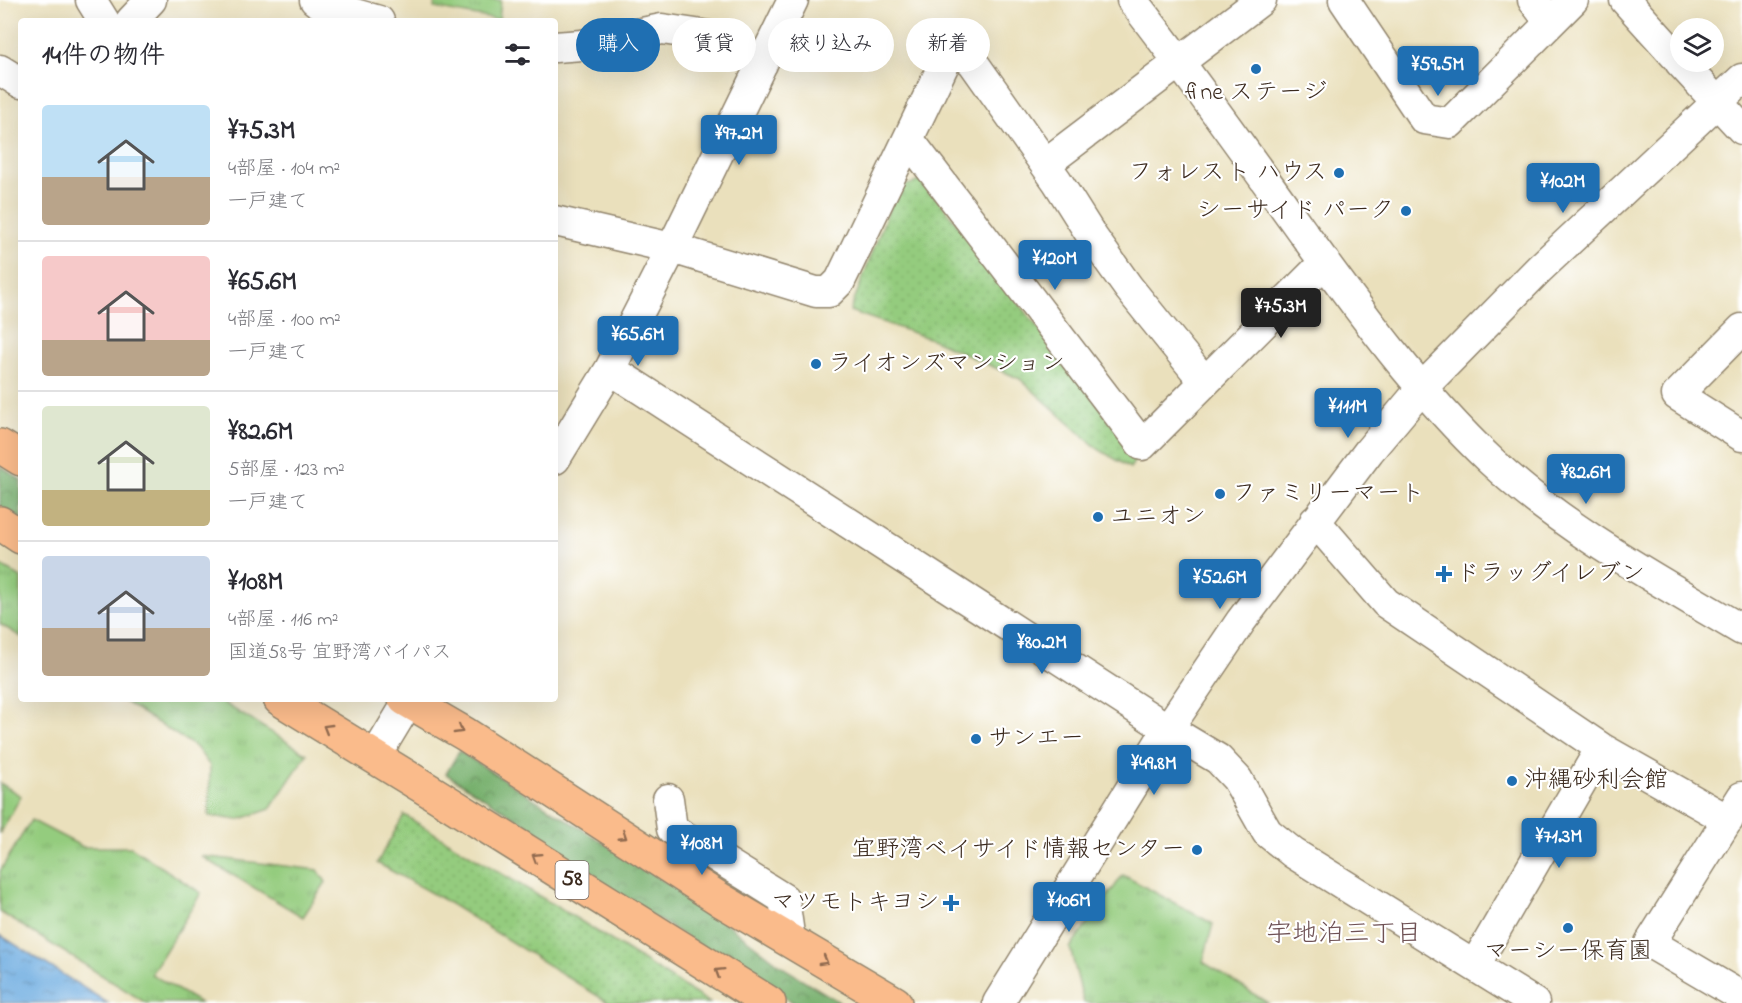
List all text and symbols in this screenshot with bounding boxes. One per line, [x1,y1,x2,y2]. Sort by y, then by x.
chip: 購入 [576,18,660,72]
chip: 賃貸 [672,18,756,72]
chip: 絞り込み [768,18,894,72]
chip: 新着 [906,18,990,72]
map controls [1670,18,1724,72]
button: layers [1670,18,1724,72]
text: 14件の物件 [42,38,165,76]
icon: filters [501,38,534,71]
pin: ¥59.5M [1389,46,1487,97]
text: ¥59.5M [1412,51,1464,80]
marker: fine ステージ [1249,62,1263,76]
place label: fine ステージ [1185,76,1327,111]
text: ¥75.3M [228,113,296,151]
pin: ¥97.2M [690,115,788,166]
text: ¥97.2M [715,120,763,149]
icon: home [90,129,162,201]
text: 4部屋 · 104 m² [228,155,340,184]
place label: フォレスト ハウス [1129,156,1327,191]
pin: ¥102M [1521,163,1605,214]
marker: フォレスト ハウス [1332,166,1346,180]
text: ¥102M [1541,168,1585,197]
text: 一戸建て [228,188,308,217]
place label: シーサイド パーク [1196,194,1394,229]
marker: シーサイド パーク [1399,204,1413,218]
pin: ¥120M [1013,240,1097,291]
text: ¥120M [1033,245,1077,274]
text: ¥65.6M [228,264,297,302]
icon: home [90,280,162,352]
pin: ¥75.3M [1232,288,1330,339]
text: ¥75.3M [1255,293,1307,322]
text: 4部屋 · 100 m² [228,306,341,335]
pin: ¥65.6M [589,316,687,367]
text: ¥65.6M [611,321,665,350]
text: 一戸建て [228,339,308,368]
place label: ライオンズマンション [828,347,1065,382]
marker: ライオンズマンション [809,357,823,371]
pin: ¥111M [1306,388,1390,439]
text: ¥111M [1328,393,1368,422]
text: ¥82.6M [228,414,293,452]
icon: home [90,430,162,502]
pin: ¥82.6M [1537,454,1635,505]
text: 5部屋 · 123 m² [228,456,345,485]
text: ¥82.6M [1561,459,1611,488]
place label: ファミリーマート [1232,477,1424,512]
marker: ファミリーマート [1213,487,1227,501]
text: 一戸建て [228,489,308,518]
place label: ユニオン [1110,500,1206,535]
marker: ユニオン [1091,510,1105,524]
place label: ドラッグイレブン [1456,557,1645,592]
pin: ¥52.6M [1171,559,1269,610]
text: ¥108M [228,564,283,602]
text: ¥52.6M [1193,564,1247,593]
marker: ドラッグイレブン [1437,567,1451,581]
icon: home [90,580,162,652]
text: 4部屋 · 116 m² [228,606,338,635]
pin: ¥80.2M [993,624,1091,675]
text: ¥80.2M [1017,629,1067,658]
text: 国道58号 宜野湾バイパス [228,639,452,668]
place label: サンエー [988,722,1084,757]
one-way arrow [453,723,463,735]
one-way arrow [323,724,333,736]
marker: サンエー [969,732,983,746]
pin: ¥49.8M [1105,745,1203,796]
text: ¥49.8M [1131,750,1177,779]
place label: 沖縄砂利会館 [1524,764,1668,799]
marker: 沖縄砂利会館 [1505,774,1519,788]
pin: ¥71.3M [1510,818,1608,869]
text: ¥71.3M [1536,823,1582,852]
pin: ¥108M [660,825,744,876]
one-way arrow [617,829,627,841]
text: ¥108M [681,830,723,859]
place label: 宜野湾ベイサイド情報センター [851,833,1185,868]
marker: 宜野湾ベイサイド情報センター [1190,843,1204,857]
one-way arrow [532,853,542,865]
road number: 58 [556,861,588,899]
pin: ¥106M [1027,882,1111,933]
place label: マツモトキヨシ [771,886,939,921]
text: ¥106M [1047,887,1091,916]
marker: マツモトキヨシ [944,896,958,910]
district label: 宇地泊三丁目 [1266,916,1422,954]
marker: マーシー保育園 [1561,921,1575,935]
place label: マーシー保育園 [1484,935,1652,970]
one-way arrow [818,954,828,966]
one-way arrow [715,967,725,979]

